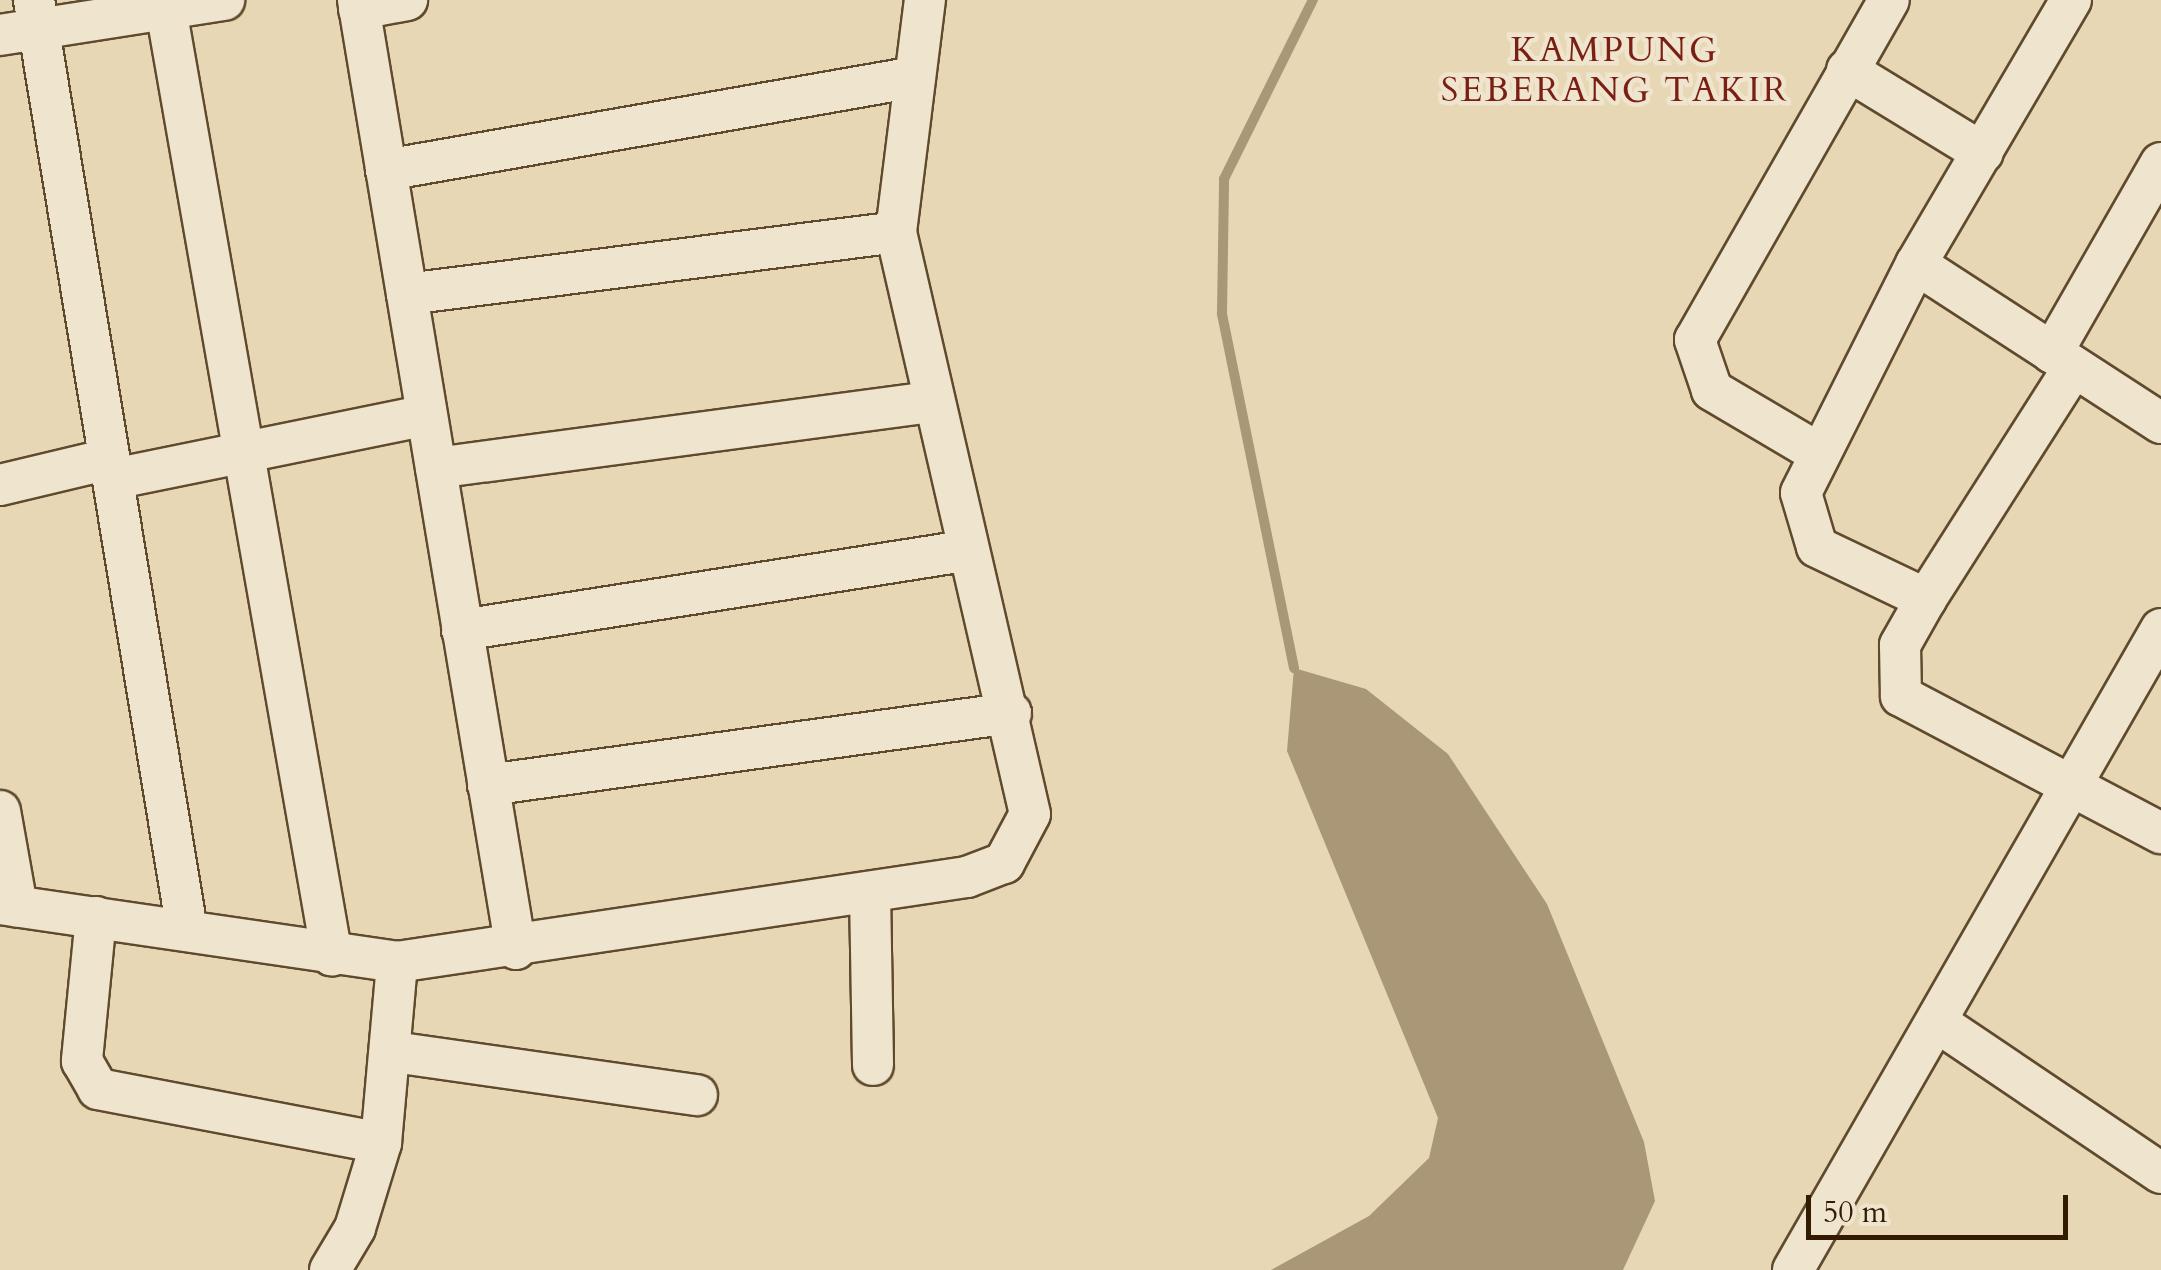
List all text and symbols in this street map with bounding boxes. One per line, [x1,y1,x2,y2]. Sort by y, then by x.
district label: KAMPUNG SEBERANG TAKIR [1441,29,1789,111]
scale bar [1811,1175,2074,1237]
text: 50 m [1823,1192,1887,1233]

